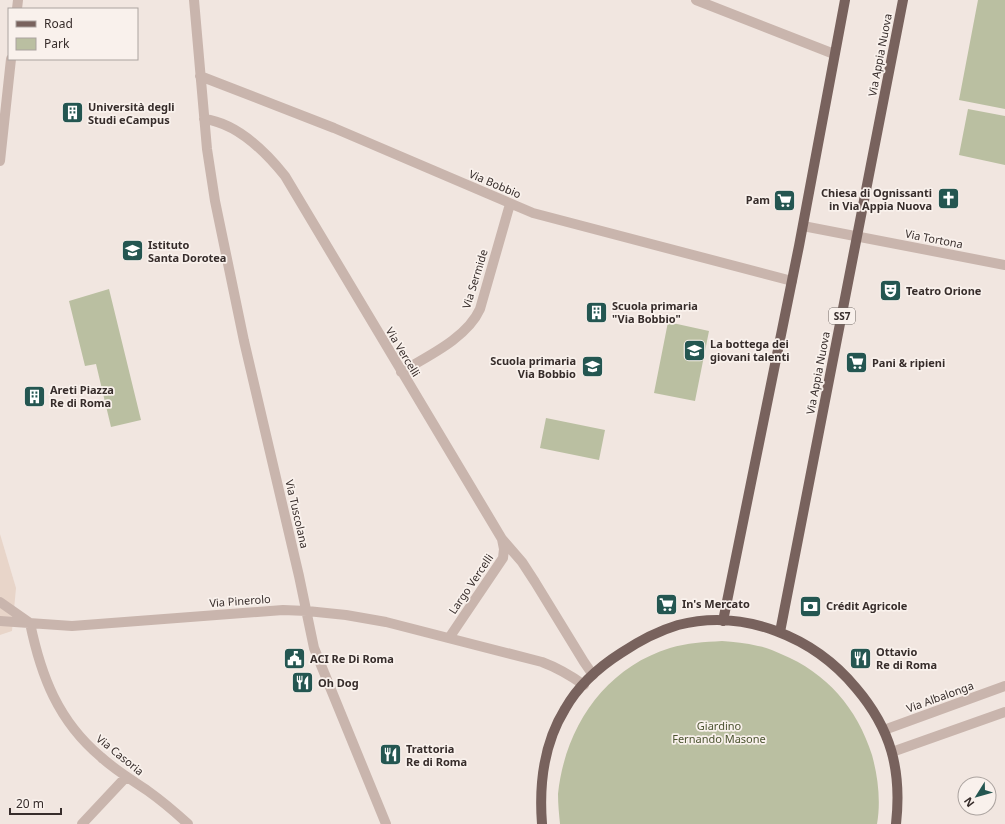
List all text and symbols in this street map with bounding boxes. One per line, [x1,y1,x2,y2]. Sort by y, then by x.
legend [8,8,138,60]
street label: Via Appia Nuova [864,12,895,98]
text: Road [44,15,73,32]
text: Park [44,35,70,52]
place label: Università degli Studi eCampus [88,99,175,127]
building icon: Università degli Studi eCampus [60,100,86,126]
street label: Via Bobbio [467,166,524,201]
place label: Chiesa di Ognissanti in Via Appia Nuova [821,185,932,213]
church icon: Chiesa di Ognissanti in Via Appia Nuova [935,186,961,212]
supermarket icon: Pam [772,187,798,213]
place label: Pam [746,192,770,207]
street label: Via Tortona [904,226,964,251]
place label: Istituto Santa Dorotea [148,237,226,265]
school or university icon: Istituto Santa Dorotea [119,238,145,264]
street label: Via Sermide [458,247,491,310]
theatre icon: Teatro Orione [877,278,903,304]
place label: Teatro Orione [906,283,982,298]
place label: Scuola primaria "Via Bobbio" [612,298,698,326]
building icon: Scuola primaria "Via Bobbio" [583,299,609,325]
road number: SS7 [829,308,855,324]
street label: Via Vercelli [383,324,424,379]
street label: Via Appia Nuova [802,330,833,416]
place label: La bottega dei giovani talenti [710,336,790,364]
school or university icon: La bottega dei giovani talenti [682,337,708,363]
supermarket icon: Pani & ripieni [843,350,869,376]
place label: Scuola primaria Via Bobbio [490,353,576,381]
school or university icon: Scuola primaria Via Bobbio [579,354,605,380]
place label: Pani & ripieni [872,355,945,370]
place label: Areti Piazza Re di Roma [50,382,114,410]
building icon: Areti Piazza Re di Roma [21,383,47,409]
street label: Via Tuscolana [282,478,313,550]
street label: Largo Vercelli [445,551,496,617]
street label: Via Pinerolo [209,591,271,610]
supermarket icon: In's Mercato [653,591,679,617]
bank icon: Crédit Agricole [798,593,824,619]
place label: In's Mercato [682,596,750,611]
place label: Crédit Agricole [826,598,908,613]
place label: Ottavio Re di Roma [876,644,937,672]
restaurant icon: Ottavio Re di Roma [847,645,873,671]
public building icon: ACI Re Di Roma [282,646,308,672]
place label: ACI Re Di Roma [310,651,394,666]
restaurant icon: Oh Dog [290,670,316,696]
place label: Oh Dog [318,675,359,690]
street label: Via Albalonga [904,677,976,716]
park label: Giardino Fernando Masone [672,718,766,746]
street label: Via Casoria [93,731,147,778]
place label: Trattoria Re di Roma [406,741,467,769]
restaurant icon: Trattoria Re di Roma [377,742,403,768]
north arrow [957,776,997,816]
scale bar [10,790,61,816]
text: N [960,794,977,810]
text: 20 m [16,795,44,812]

